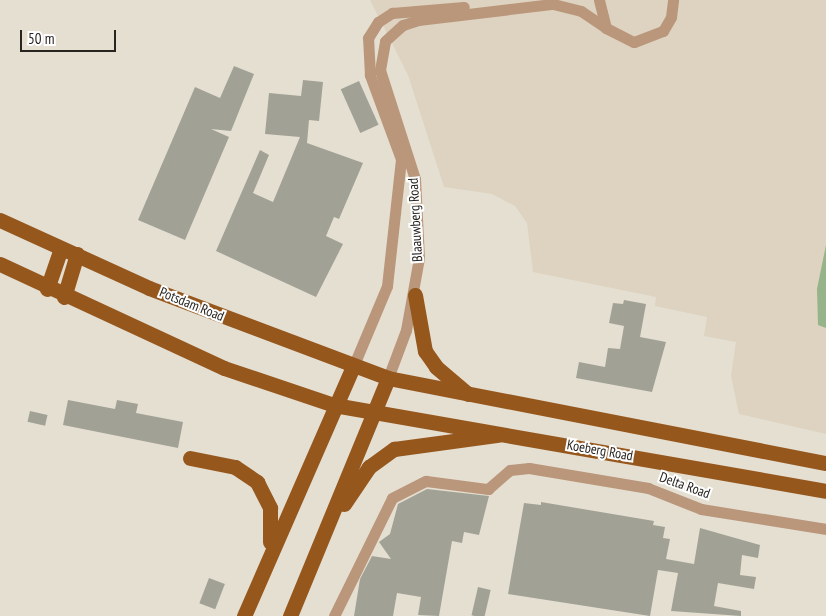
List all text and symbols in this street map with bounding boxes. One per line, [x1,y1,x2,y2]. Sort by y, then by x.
scale bar [22,20,119,52]
text: 50 m [28,29,54,48]
street label: Blaauwberg Road [404,178,426,262]
street label: Potsdam Road [157,283,227,325]
street label: Koeberg Road [566,436,634,464]
street label: Delta Road [657,468,713,502]

